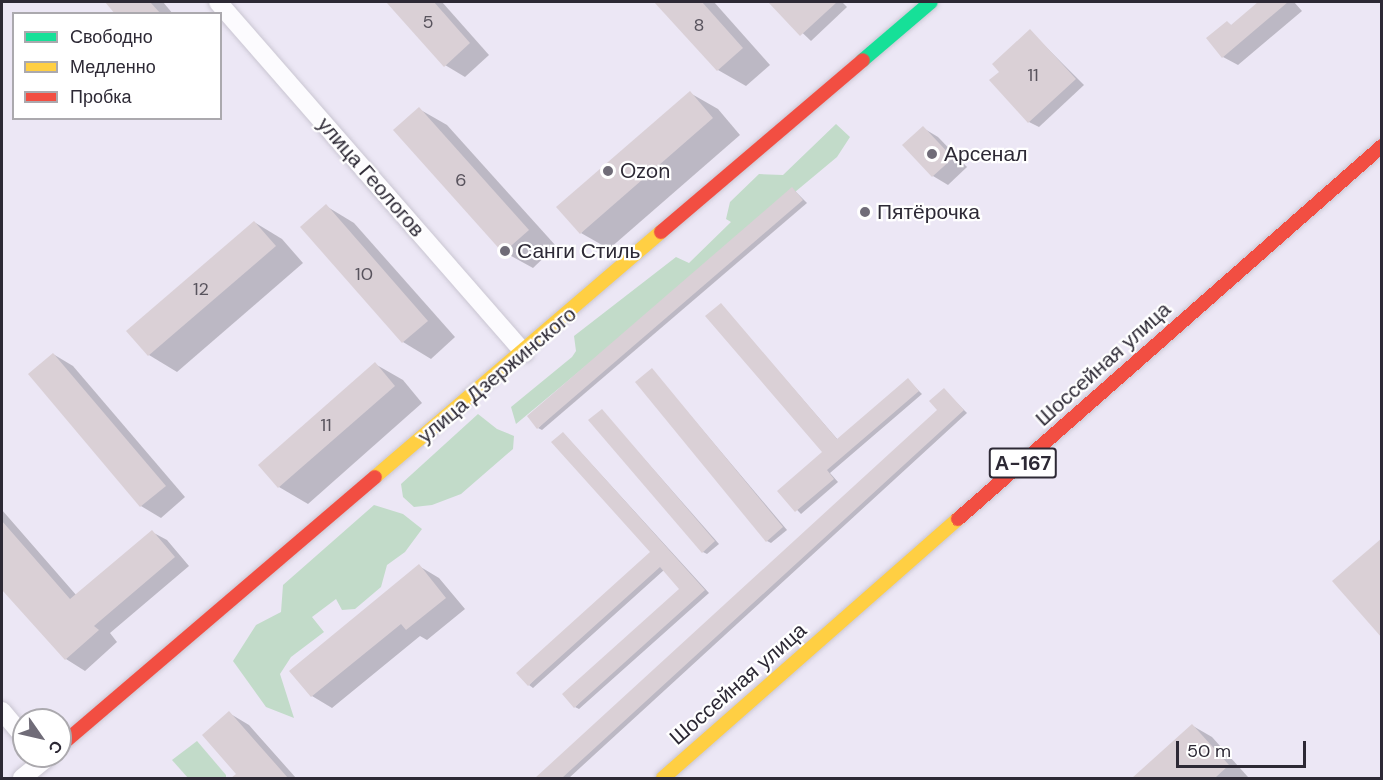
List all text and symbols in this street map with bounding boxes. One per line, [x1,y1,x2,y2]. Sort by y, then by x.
house number: 5 [423,11,433,33]
legend [12,12,222,120]
house number: 8 [694,14,704,36]
text: Свободно [70,25,153,49]
text: Медленно [70,55,156,79]
house number: 11 [1027,64,1039,86]
text: Пробка [70,85,132,109]
street label: улица Геологов [312,112,430,242]
place label: Арсенал [944,141,1027,167]
marker: Арсенал [925,147,939,161]
place label: Ozon [620,158,670,184]
marker: Ozon [601,164,615,178]
house number: 6 [455,169,467,191]
place label: Пятёрочка [877,199,980,225]
marker: Пятёрочка [858,205,872,219]
place label: Санги Стиль [517,238,640,264]
marker: Санги Стиль [498,244,512,258]
house number: 10 [355,263,373,285]
house number: 12 [193,278,209,300]
street label: Шоссейная улица [1030,297,1176,431]
street label: улица Дзержинского [413,301,581,449]
house number: 11 [320,414,332,436]
road number: А-167 [988,446,1058,480]
street label: Шоссейная улица [664,618,812,750]
north arrow [12,708,72,768]
scale bar [1179,729,1310,767]
text: С [44,737,68,758]
text: 50 m [1187,739,1231,763]

